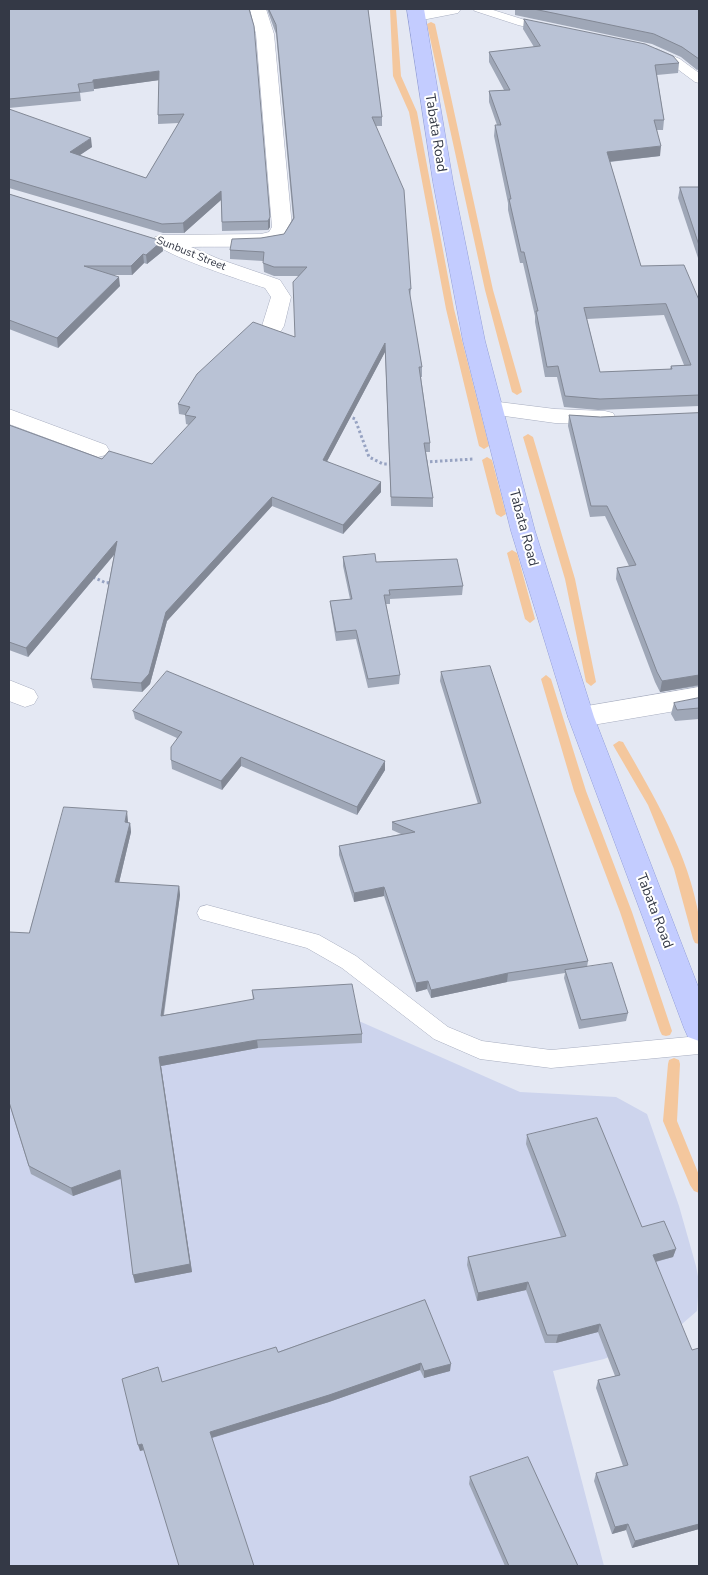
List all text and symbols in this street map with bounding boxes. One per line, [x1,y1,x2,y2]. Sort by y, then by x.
street label: Tabata Road [421,93,449,173]
street label: Sunbust Street [154,234,228,274]
street label: Tabata Road [505,488,541,568]
street label: Tabata Road [632,871,676,951]

